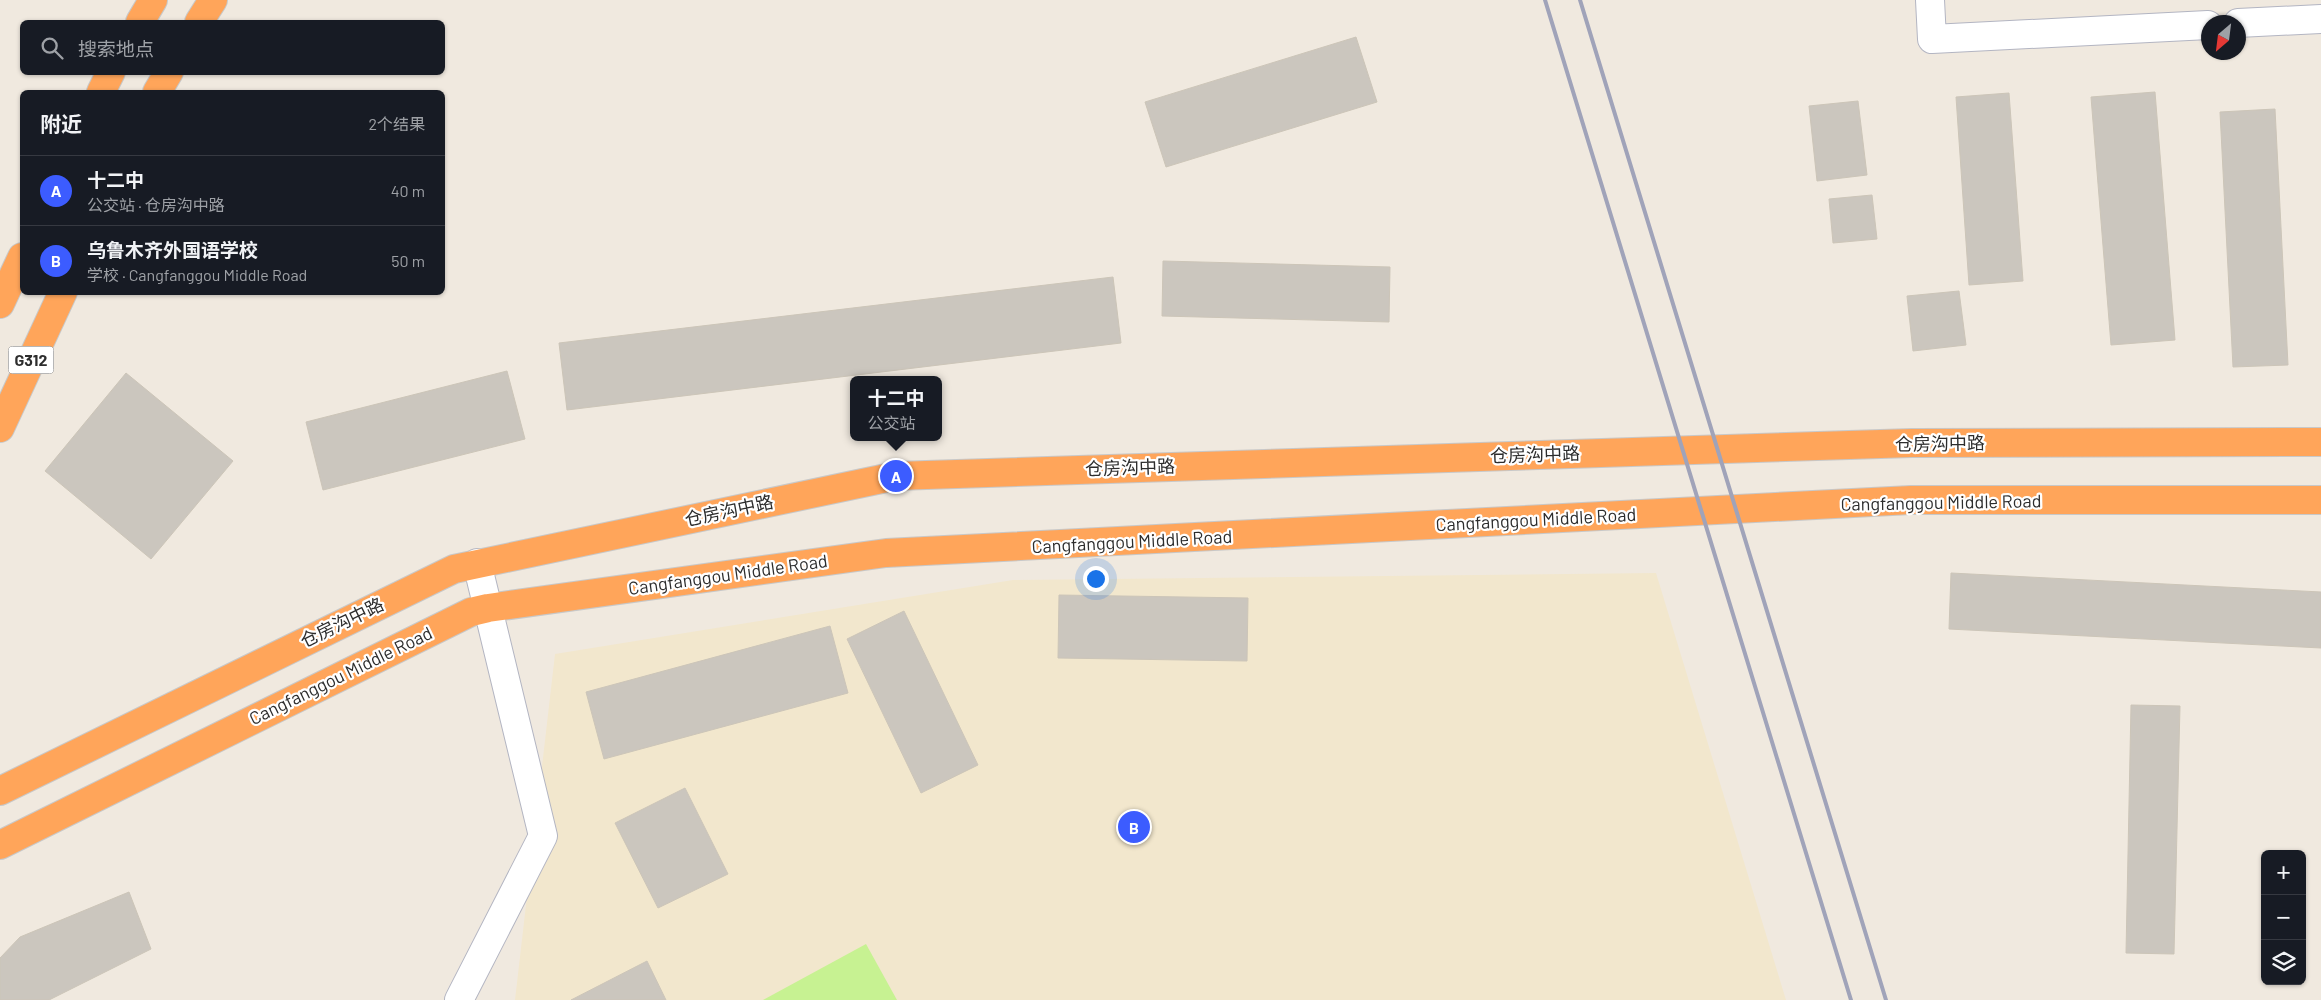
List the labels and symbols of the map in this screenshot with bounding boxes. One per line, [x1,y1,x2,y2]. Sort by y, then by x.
north arrow [2201,15,2246,60]
road number: G312 [8,346,54,374]
street label: 仓房沟中路 [1895,431,1985,455]
street label: 仓房沟中路 [1490,441,1580,467]
street label: 仓房沟中路 [1085,454,1175,480]
pin: A [880,457,912,495]
street label: Cangfanggou Middle Road [1840,489,2042,515]
street label: 仓房沟中路 [682,490,775,530]
street label: Cangfanggou Middle Road [1435,503,1637,535]
street label: Cangfanggou Middle Road [1031,525,1233,557]
street label: Cangfanggou Middle Road [627,549,829,599]
your location [1083,566,1109,592]
street label: 仓房沟中路 [296,592,387,652]
street label: Cangfanggou Middle Road [245,621,436,729]
pin: B [1118,808,1150,846]

